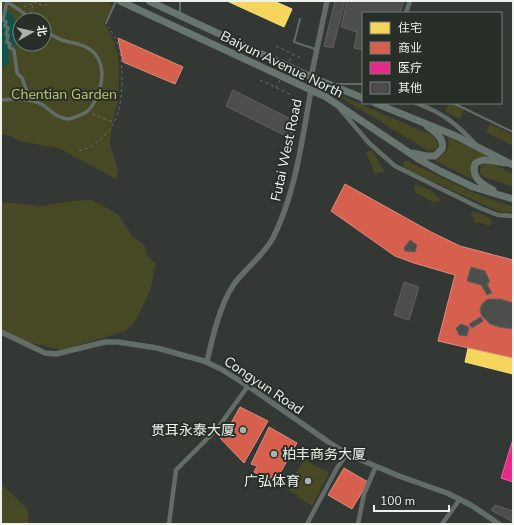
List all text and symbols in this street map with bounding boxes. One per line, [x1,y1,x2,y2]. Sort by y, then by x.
north arrow [12,12,52,52]
legend [362,12,502,104]
text: 住宅 [398,20,422,36]
text: 北 [33,24,50,37]
street label: Baiyun Avenue North [217,26,346,102]
text: 商业 [398,40,422,56]
text: 医疗 [398,60,422,76]
text: 其他 [398,80,422,96]
park label: Chentian Garden [11,85,117,104]
street label: Futai West Road [266,97,307,203]
street label: Congyun Road [220,352,307,419]
place label: 贯耳永泰大厦 [151,421,235,440]
marker: 贯耳永泰大厦 [238,425,248,435]
place label: 柏丰商务大厦 [282,445,366,464]
marker: 柏丰商务大厦 [269,449,279,459]
place label: 广弘体育 [244,472,300,491]
marker: 广弘体育 [303,476,313,486]
scale bar [374,487,449,513]
text: 100 m [380,493,415,509]

